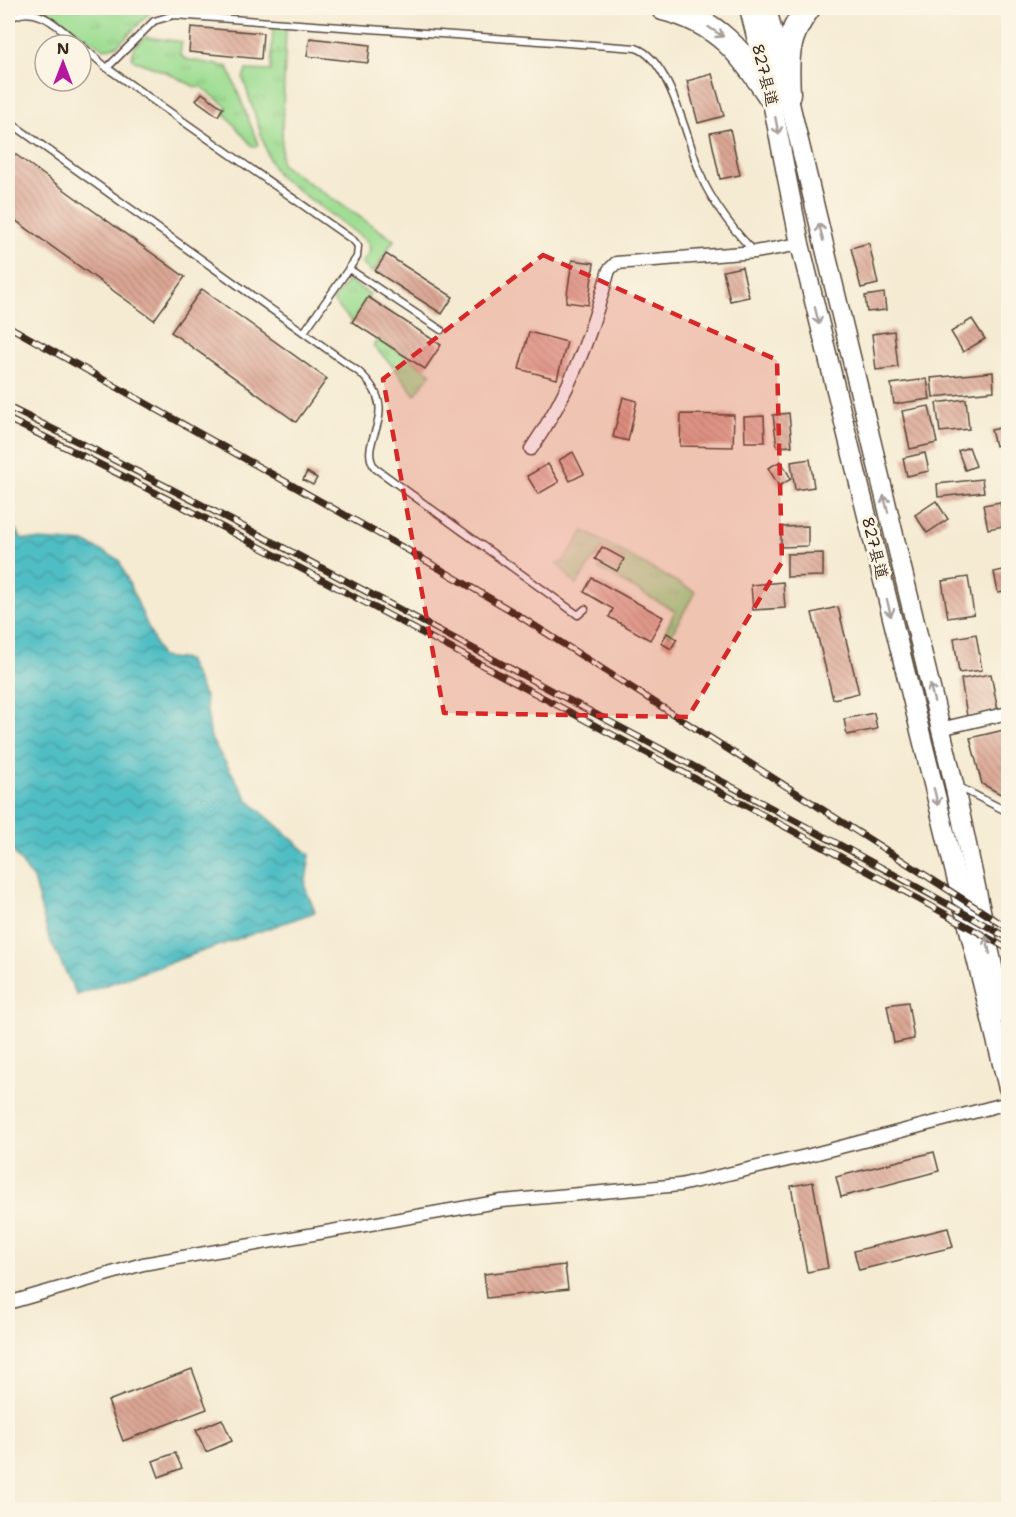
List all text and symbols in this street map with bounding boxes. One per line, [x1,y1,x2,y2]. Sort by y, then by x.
one-way arrow [707,26,724,38]
north arrow [33,33,93,93]
text: N [57,38,69,59]
street label: 827县道 [747,42,783,108]
one-way arrow [772,115,783,135]
one-way arrow [815,223,827,242]
one-way arrow [812,307,824,326]
one-way arrow [880,494,892,513]
street label: 827县道 [857,515,893,581]
one-way arrow [884,598,896,617]
one-way arrow [925,684,937,703]
one-way arrow [930,787,942,806]
one-way arrow [982,936,993,955]

